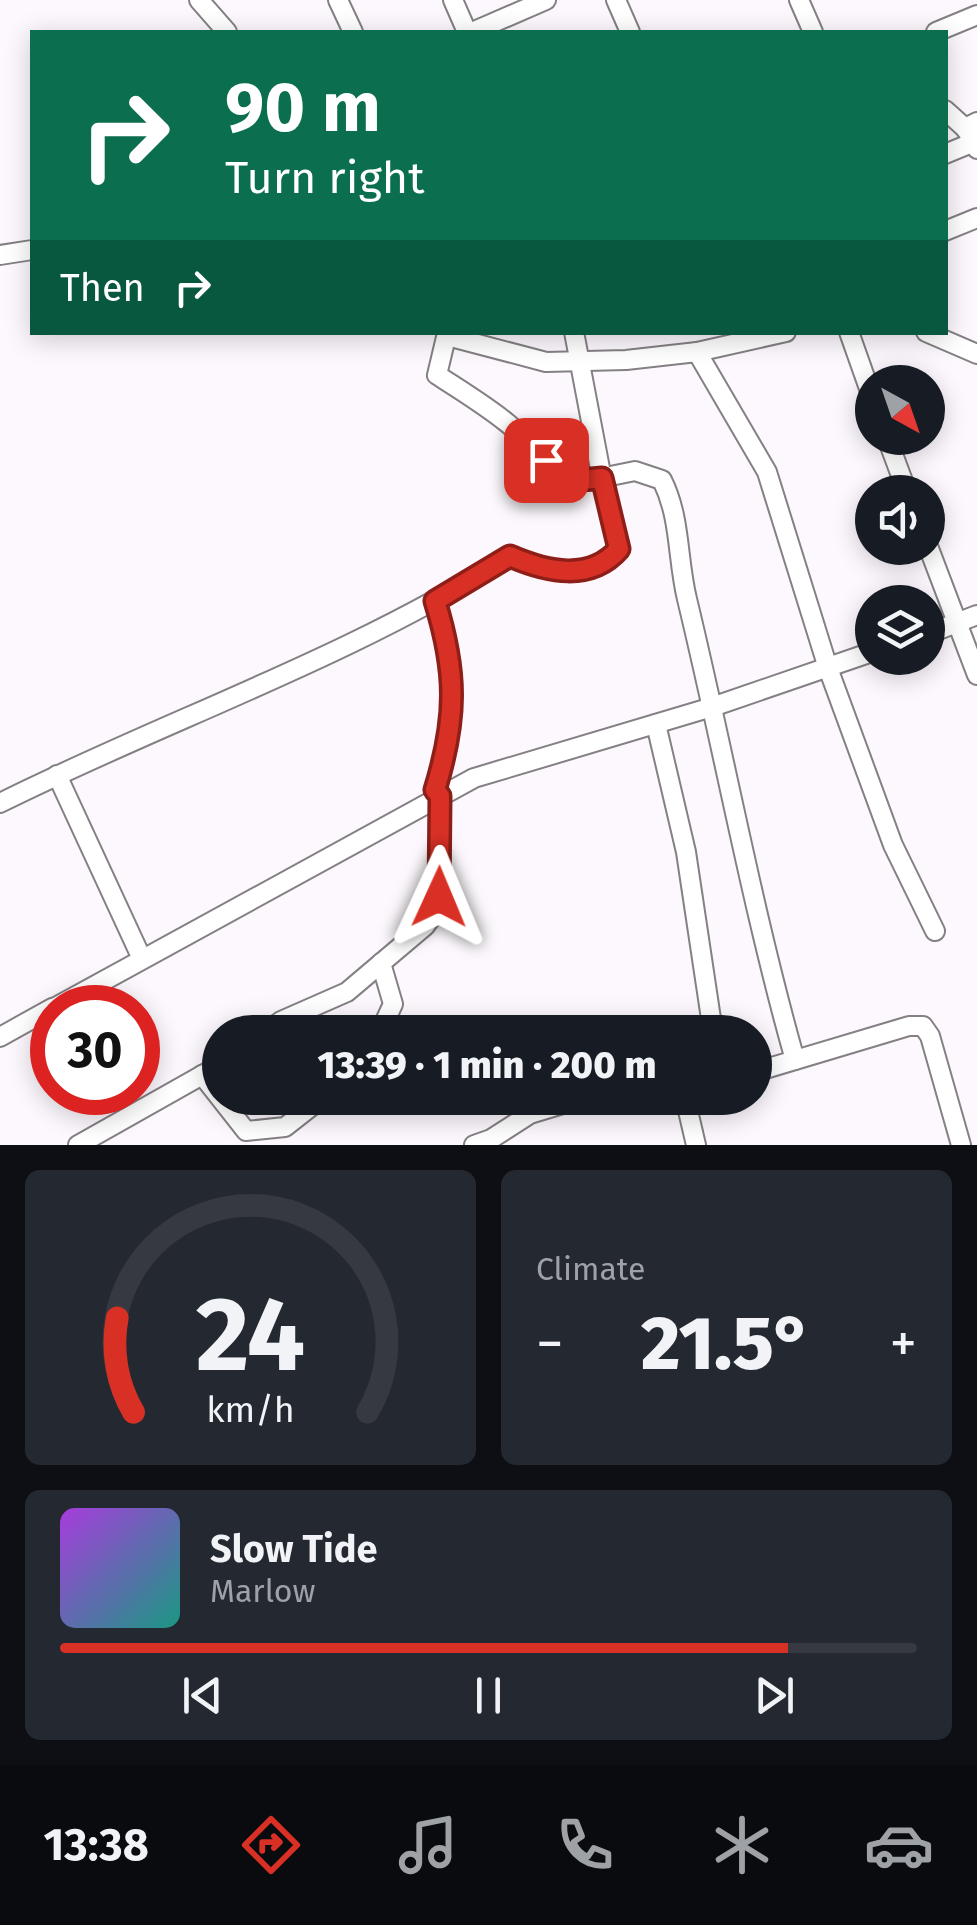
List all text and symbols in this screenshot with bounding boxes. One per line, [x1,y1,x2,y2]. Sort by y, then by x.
text: 90 m [225,66,381,150]
icon: right [60,70,190,200]
text: Turn right [225,151,424,205]
icon: right [165,260,220,315]
text: Then [60,265,145,311]
north arrow [855,365,945,455]
map controls [855,365,945,675]
pin [504,418,589,503]
icon: arrive [519,433,574,488]
button: sound [855,475,945,565]
button: layers [855,585,945,675]
position arrow [387,845,491,949]
speed limit sign: 30 [30,985,160,1115]
text: 13:39 · 1 min · 200 m [318,1042,656,1088]
text: Climate [536,1250,645,1288]
text: 24 [196,1273,305,1398]
text: 21.5° [641,1299,812,1389]
text: − [536,1311,564,1377]
text: + [890,1311,917,1377]
text: km/h [206,1389,295,1431]
text: Slow Tide [210,1526,378,1572]
text: Marlow [210,1572,316,1610]
icon: previous [175,1668,230,1723]
icon: pause [461,1668,516,1723]
icon: next [747,1668,802,1723]
icon: directions [236,1810,306,1880]
icon: music [393,1810,463,1880]
icon: phone [550,1810,620,1880]
icon: climate [707,1810,777,1880]
icon: car [864,1810,934,1880]
text: 13:38 [43,1818,149,1872]

